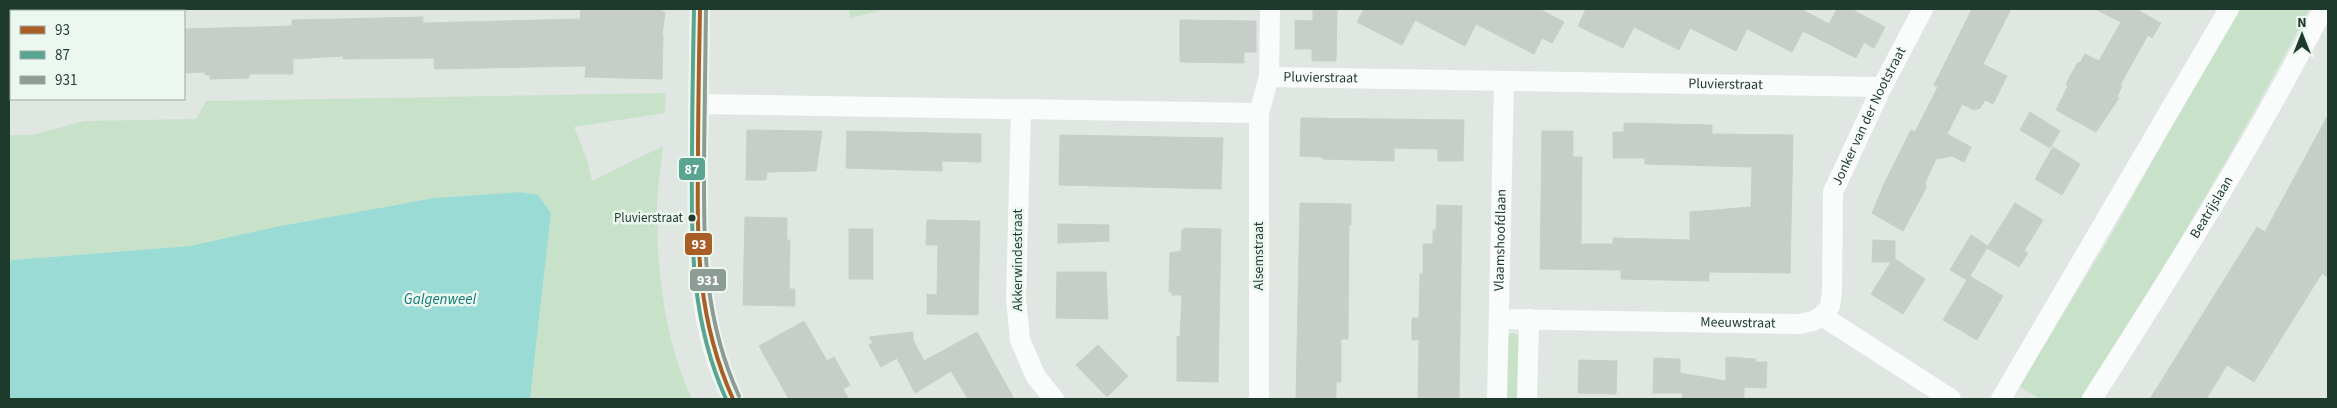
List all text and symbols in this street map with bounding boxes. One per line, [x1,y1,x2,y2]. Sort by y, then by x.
legend [10,10,185,100]
north arrow [2277,10,2327,60]
text: N [2297,13,2307,33]
text: 93 [55,20,70,41]
street label: Jonker van der Nootstraat [1827,43,1911,189]
text: 87 [55,45,70,66]
street label: Pluvierstraat [1283,67,1358,88]
text: 931 [55,70,77,91]
street label: Pluvierstraat [1688,74,1763,95]
line badge: 87 [678,157,706,181]
text: 87 [685,160,699,180]
street label: Beatrijslaan [2185,172,2238,242]
street label: Vlaamshoofdlaan [1489,189,1512,291]
street label: Akkerwindestraat [1008,208,1028,311]
place label: Pluvierstraat [614,209,684,227]
marker: Pluvierstraat [687,213,697,223]
street label: Alsemstraat [1249,221,1269,291]
line badge: 93 [684,232,713,256]
text: 93 [692,235,706,255]
line badge: 931 [689,268,727,292]
text: 931 [697,271,719,291]
water label: Galgenweel [404,289,476,310]
street label: Meeuwstraat [1700,312,1776,334]

